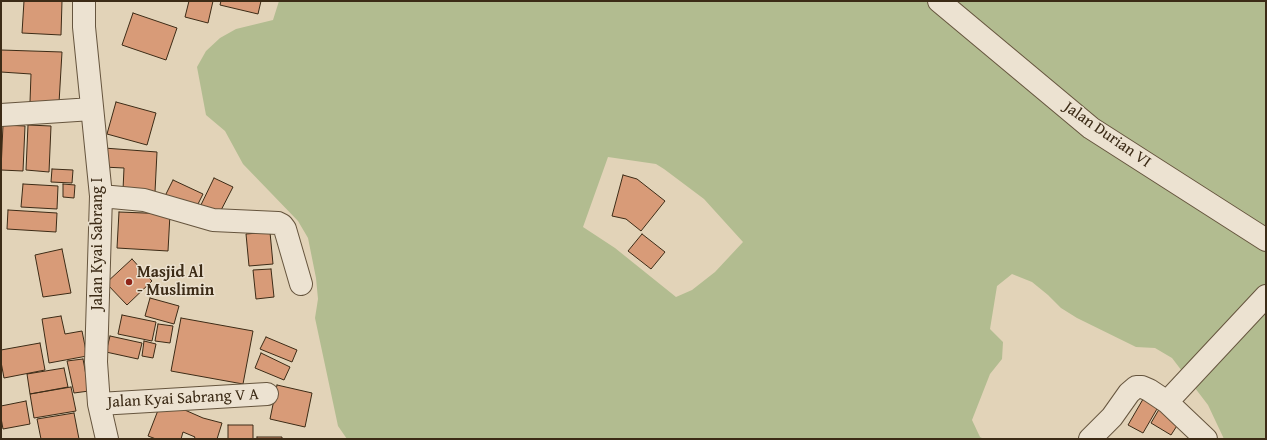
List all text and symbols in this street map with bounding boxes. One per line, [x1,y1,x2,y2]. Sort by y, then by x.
street label: Jalan Durian VI [1060,98,1154,172]
street label: Jalan Kyai Sabrang I [88,178,108,310]
place label: Masjid Al - Muslimin [137,263,214,301]
marker: Masjid Al - Muslimin [124,277,134,287]
street label: Jalan Kyai Sabrang V A [107,385,259,413]

